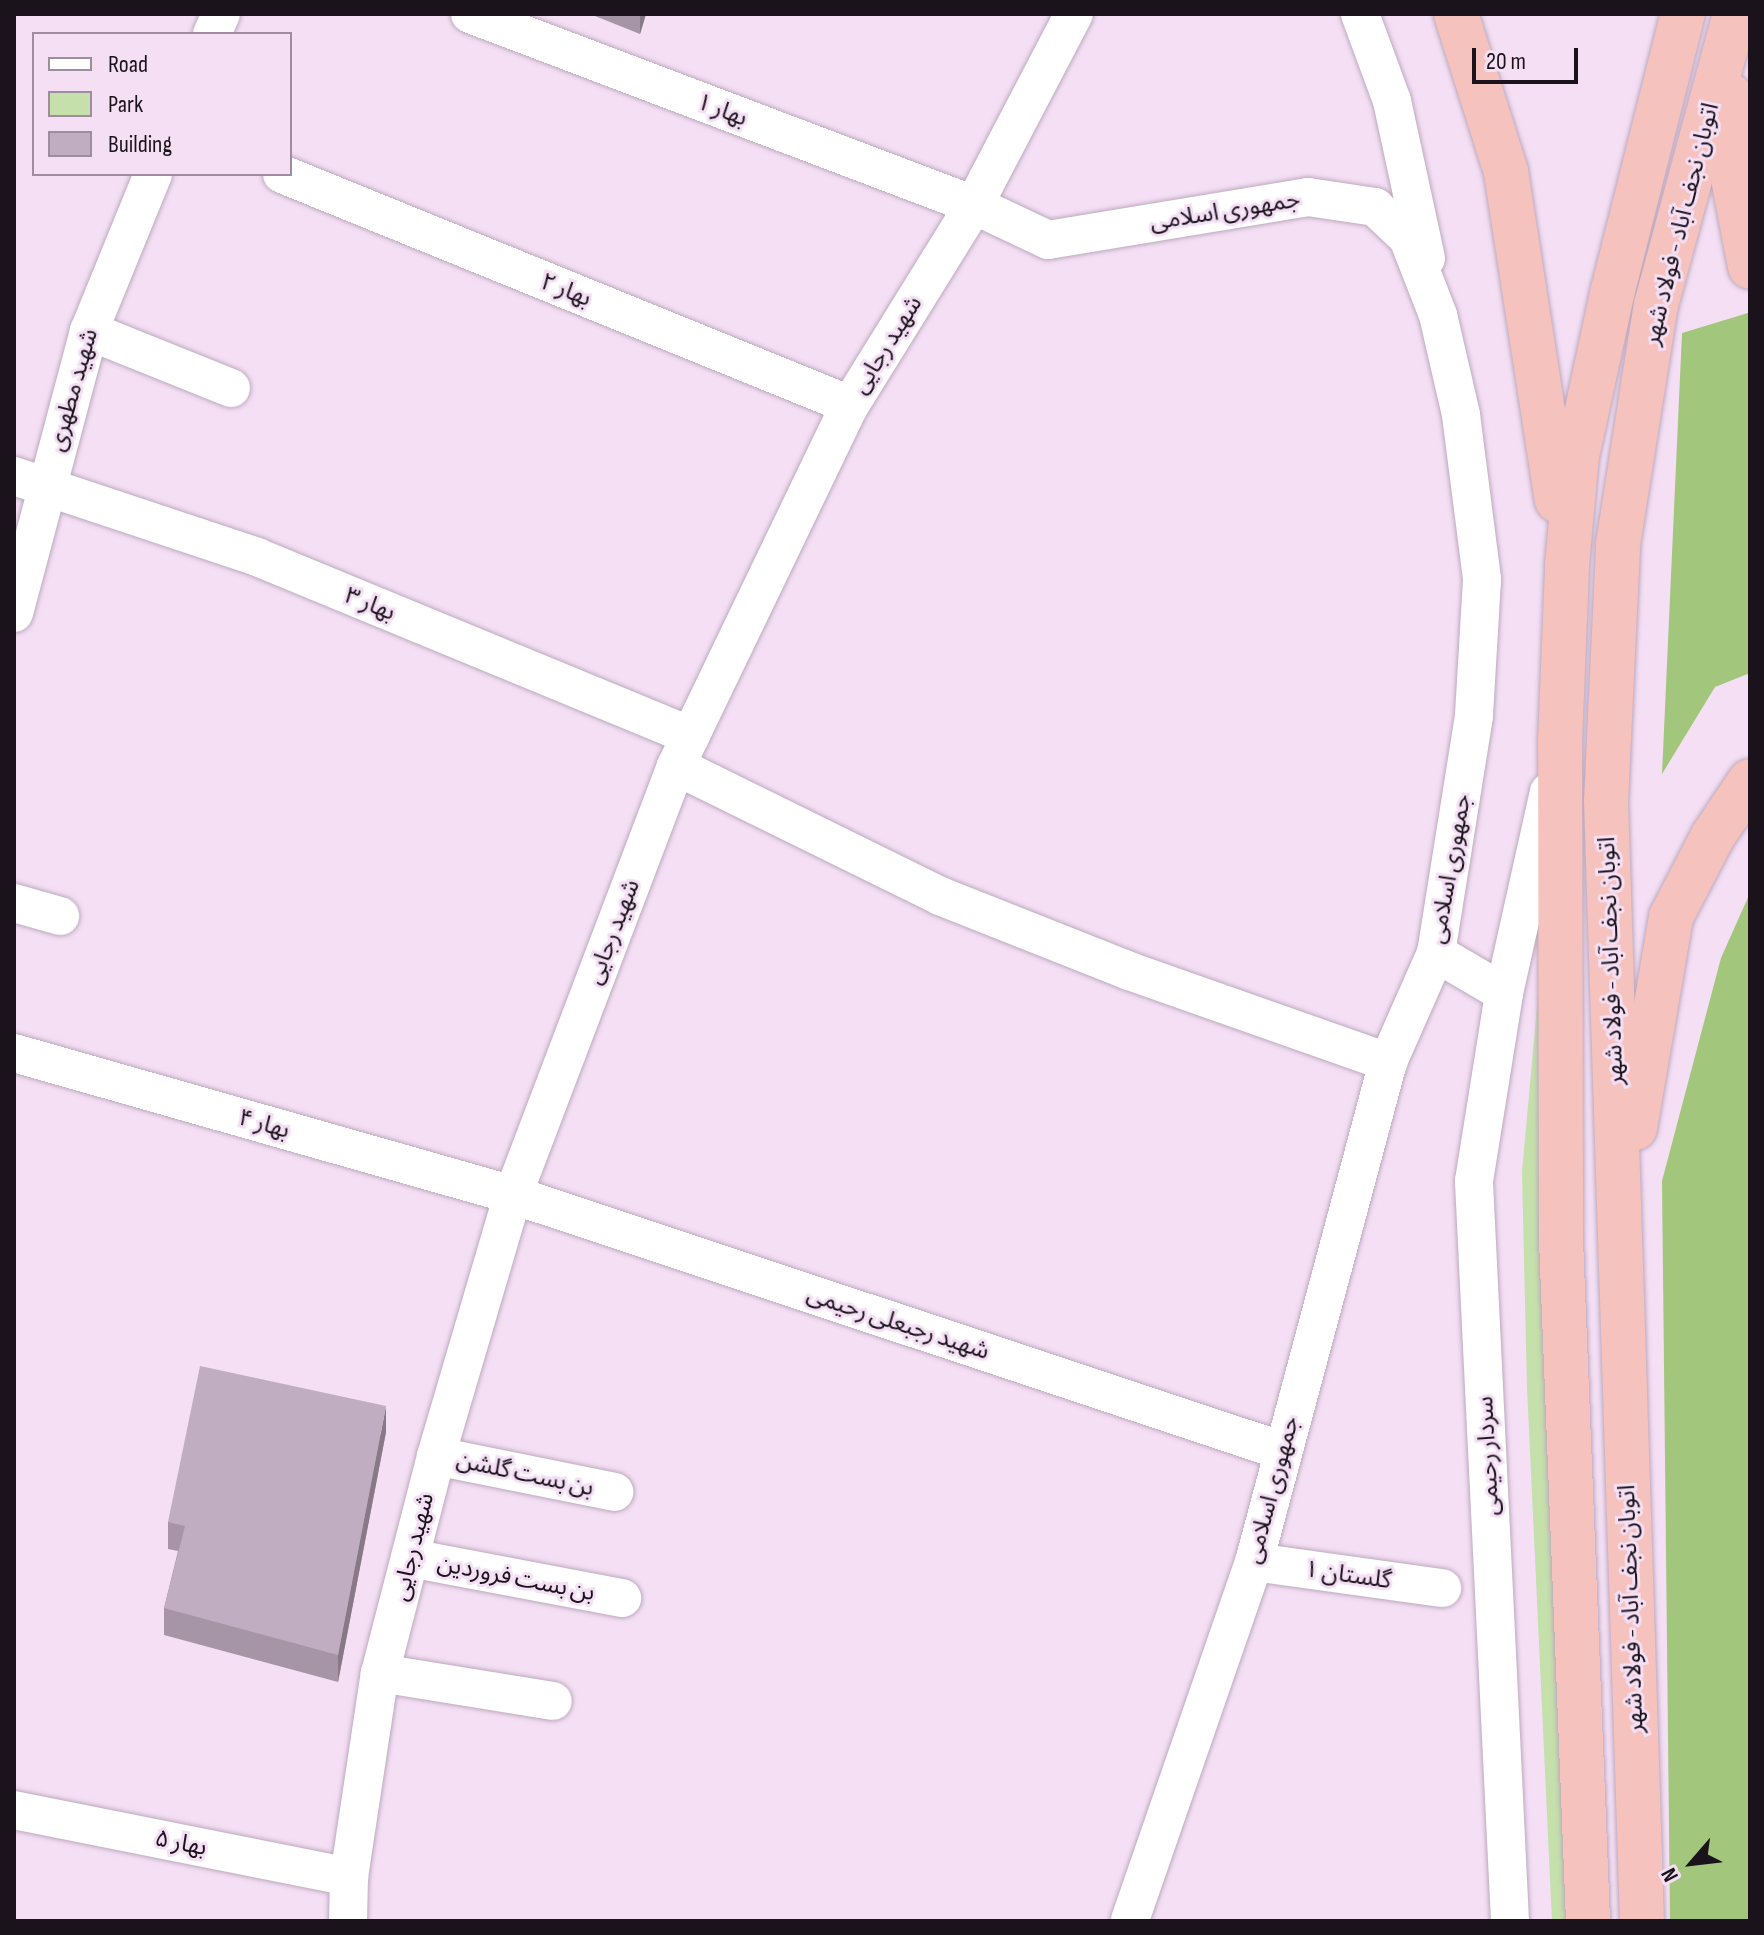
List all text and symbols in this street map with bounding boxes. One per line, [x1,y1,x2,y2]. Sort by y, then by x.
legend [32,32,292,176]
scale bar [1476,32,1582,82]
text: 20 m [1486,47,1526,76]
text: Road [108,50,148,79]
street label: بهار ۱ [693,87,751,133]
text: Park [108,90,143,119]
street label: اتوبان نجف آباد - فولاد شهر [1637,100,1725,348]
text: Building [108,130,172,159]
street label: جمهوری اسلامی [1148,185,1302,237]
street label: بهار ۲ [537,267,595,313]
street label: شهید رجایی [846,291,928,399]
street label: شهید مطهری [42,325,104,455]
street label: بهار ۳ [341,581,399,627]
street label: جمهوری اسلامی [1423,792,1477,946]
street label: اتوبان نجف آباد - فولاد شهر [1592,836,1630,1086]
street label: شهید رجایی [580,875,646,989]
street label: بهار ۴ [235,1103,293,1145]
street label: شهید رجبعلی رحیمی [803,1280,993,1366]
street label: سردار رحیمی [1470,1395,1506,1517]
street label: جمهوری اسلامی [1238,1413,1306,1567]
street label: بن بست گلشن [454,1445,596,1503]
street label: اتوبان نجف آباد - فولاد شهر [1612,1484,1650,1734]
street label: شهید رجایی [386,1490,440,1604]
street label: بن بست فروردین [435,1549,597,1607]
street label: گلستان ۱ [1303,1555,1393,1595]
north arrow [1652,1823,1732,1903]
street label: بهار ۵ [153,1824,209,1862]
text: N [1656,1863,1685,1886]

